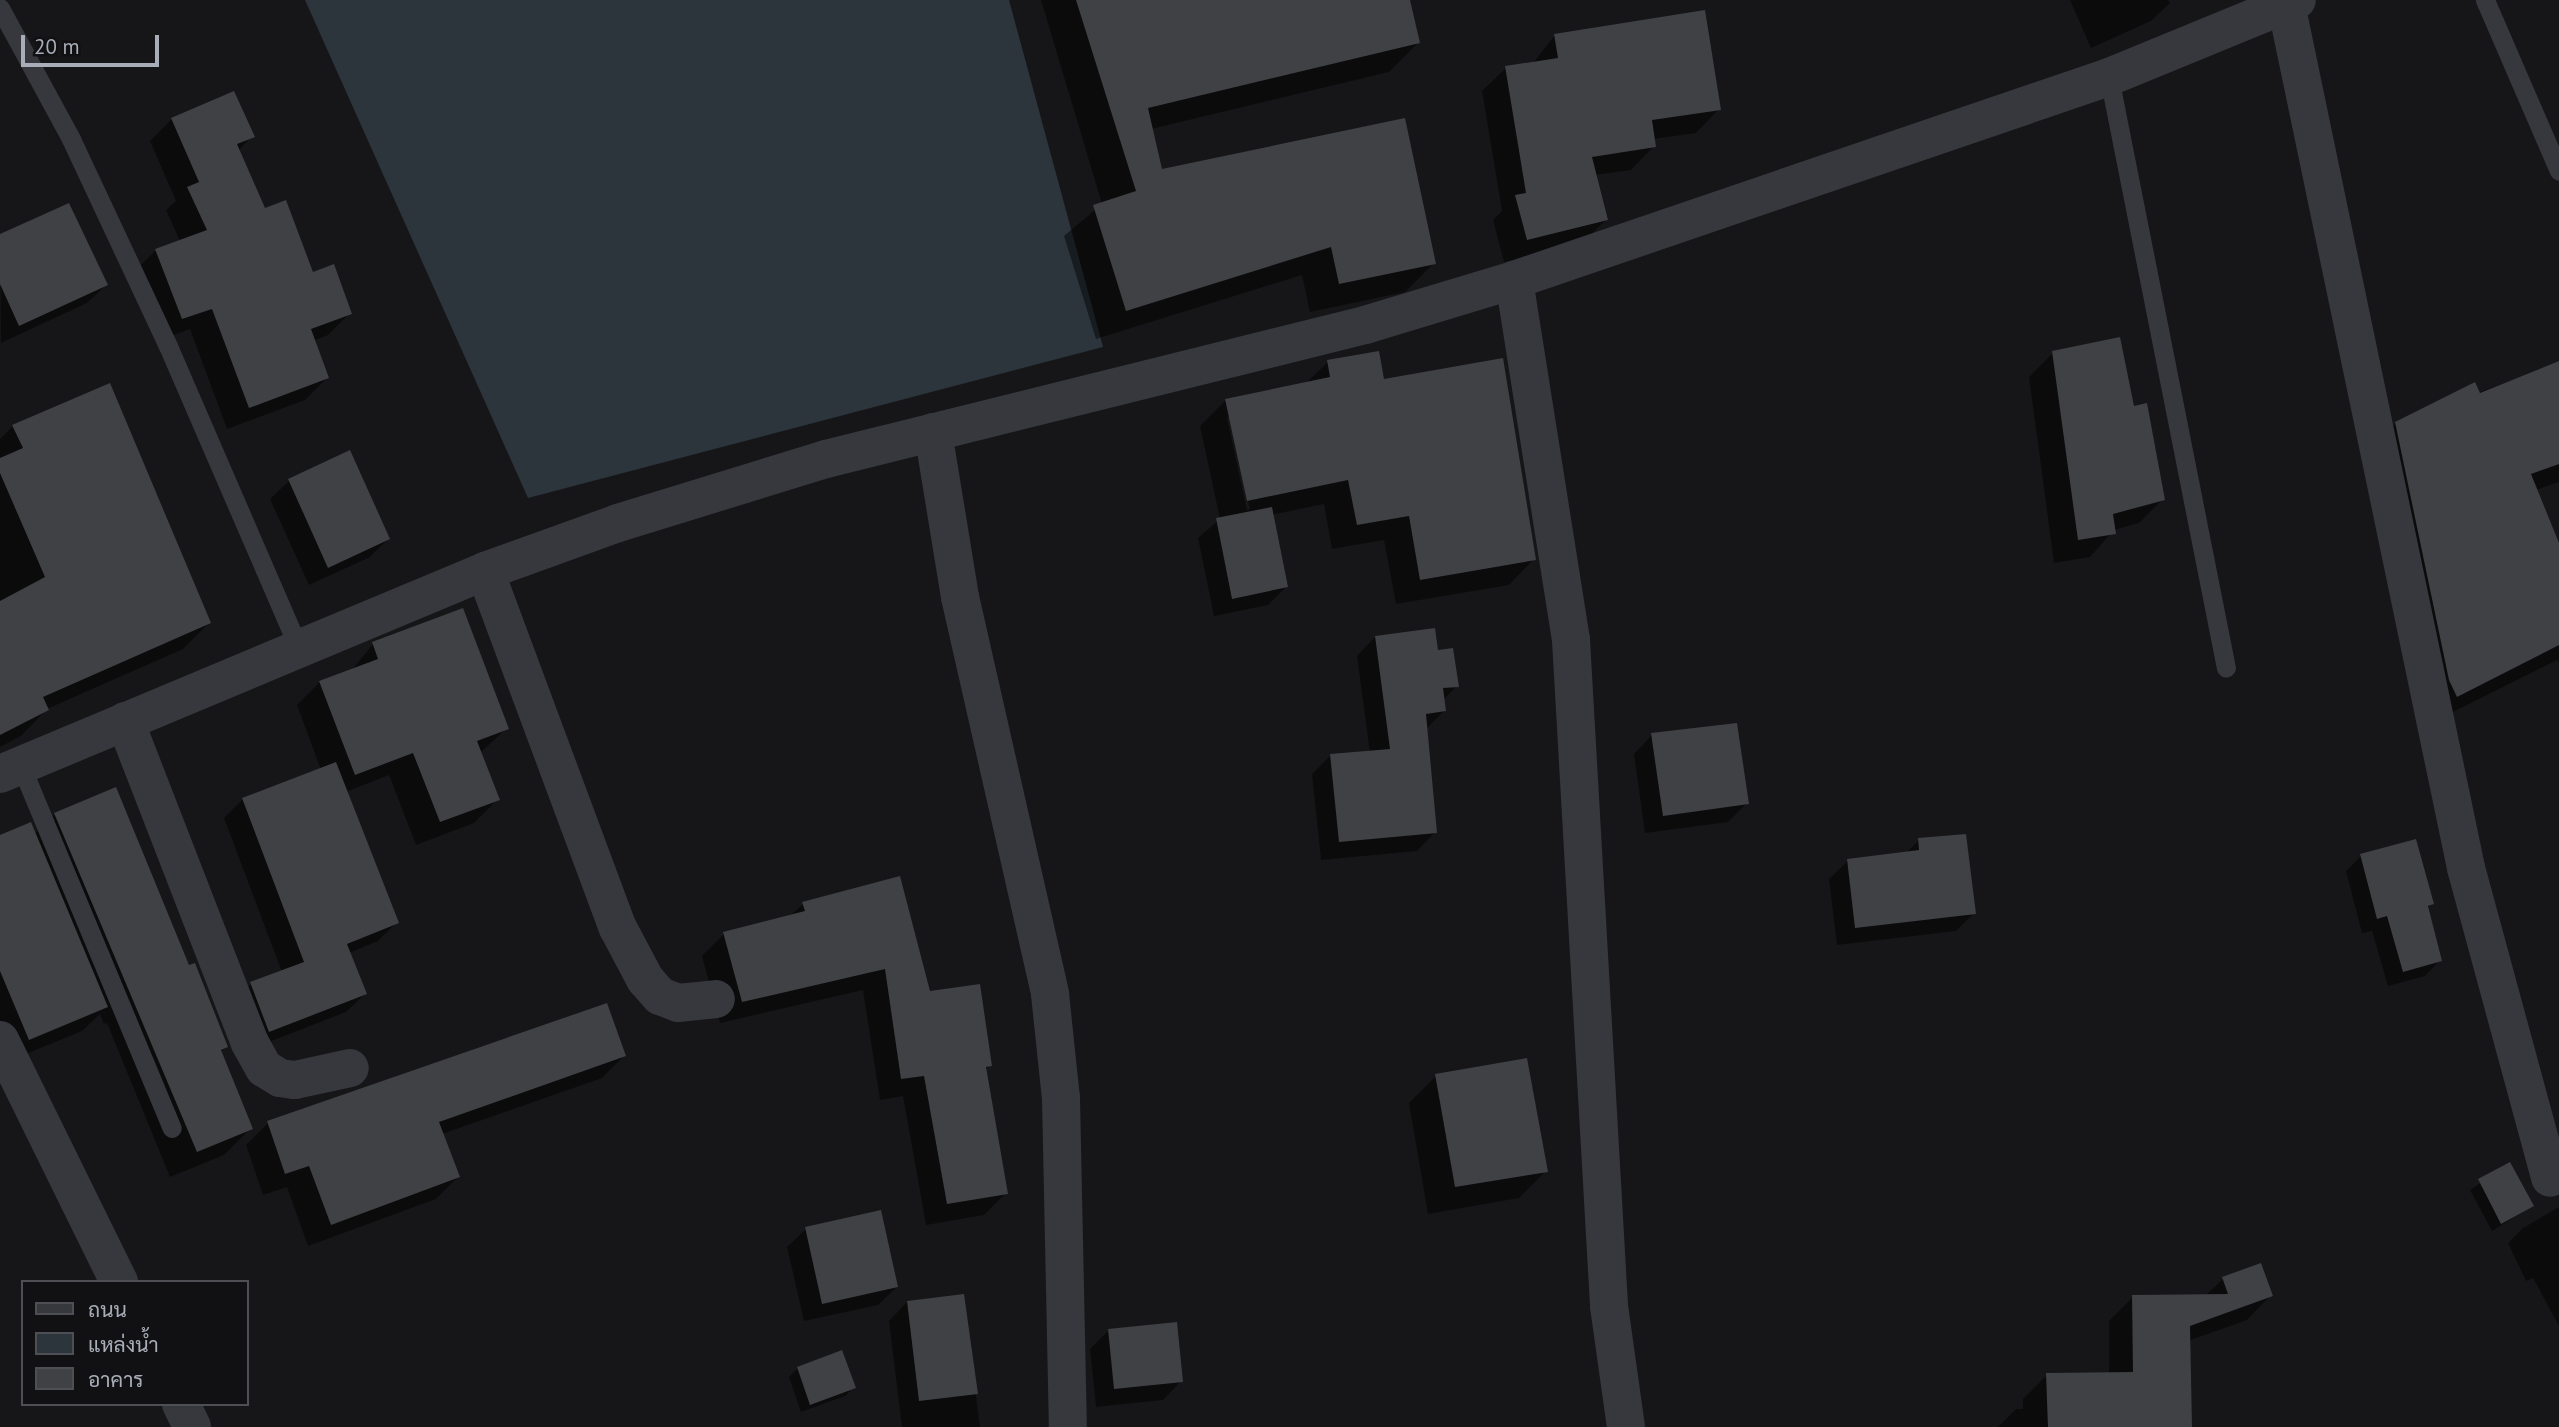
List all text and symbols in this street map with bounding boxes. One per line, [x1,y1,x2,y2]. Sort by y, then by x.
scale bar [24,21,163,65]
text: 20 m [34,33,80,60]
legend [21,1280,248,1406]
text: ถนน [88,1296,127,1323]
text: แหล่งน้ำ [88,1331,159,1358]
text: อาคาร [88,1366,144,1393]

